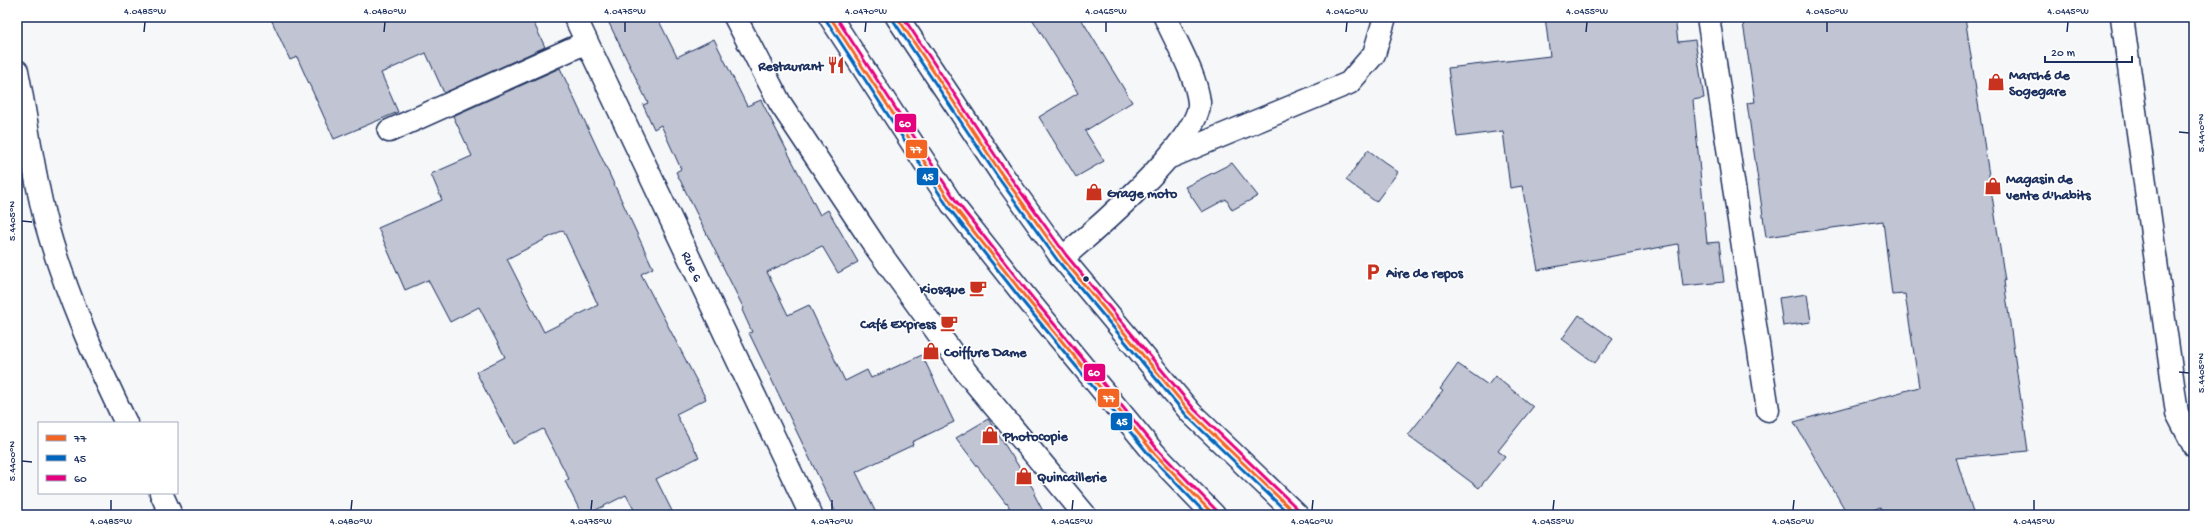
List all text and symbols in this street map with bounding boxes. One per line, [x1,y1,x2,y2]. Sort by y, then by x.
text: 4.0485°W [124,6,167,18]
text: 4.0480°W [364,6,407,18]
text: 4.0475°W [604,6,646,18]
text: 4.0470°W [845,6,888,18]
text: 4.0465°W [1085,6,1127,18]
text: 4.0460°W [1326,6,1369,18]
text: 4.0455°W [1566,6,1608,18]
text: 4.0450°W [1806,6,1849,18]
text: 4.0445°W [2047,6,2089,18]
scale bar [2045,38,2132,64]
text: 20 m [2051,47,2076,61]
restaurant icon: Restaurant [826,55,846,75]
place label: Restaurant [757,59,824,76]
place label: Marché de Sogegare [2009,68,2070,101]
shop icon: Marché de Sogegare [1986,72,2006,92]
line badge: 60 [894,113,917,133]
text: 5.4410°N [2196,113,2208,152]
text: 60 [899,119,912,131]
line badge: 77 [905,139,928,159]
text: 77 [909,145,923,157]
line badge: 45 [916,167,939,186]
text: 45 [922,172,934,184]
place label: Magasin de vente d'habits [2005,172,2091,205]
shop icon: Magasin de vente d'habits [1983,176,2003,196]
shop icon: Grage moto [1084,182,1104,202]
place label: Grage moto [1107,186,1178,203]
text: 5.4405°N [7,201,19,241]
street label: Rue 6 [676,249,705,286]
parking icon: Aire de repos [1363,262,1383,282]
place label: Aire de repos [1385,266,1464,283]
unlabelled marker [1081,274,1091,284]
cafe icon: Kiosque [968,278,988,298]
place label: Kiosque [919,282,966,299]
cafe icon: Café Express [939,313,959,333]
place label: Café Express [859,317,937,334]
shop icon: Coiffure Dame [921,341,941,361]
place label: Coiffure Dame [943,345,1027,362]
text: 5.4405°N [2196,353,2208,393]
line badge: 60 [1083,363,1106,382]
text: 60 [1088,368,1101,380]
line badge: 77 [1097,388,1120,408]
text: 77 [1102,394,1116,406]
line badge: 45 [1110,412,1133,431]
text: 45 [1116,417,1128,429]
legend [38,422,178,494]
shop icon: Photocopie [980,425,1000,445]
place label: Photocopie [1002,429,1068,446]
text: 77 [73,433,87,447]
text: 5.4400°N [7,440,19,481]
text: 45 [74,453,86,467]
shop icon: Quincaillerie [1014,466,1034,486]
place label: Quincaillerie [1037,470,1108,487]
text: 60 [74,473,87,487]
text: 4.0485°W [90,516,133,528]
text: 4.0480°W [330,516,373,528]
text: 4.0475°W [570,516,612,528]
text: 4.0470°W [811,516,854,528]
text: 4.0465°W [1051,516,1093,528]
text: 4.0460°W [1291,516,1334,528]
text: 4.0455°W [1532,516,1574,528]
text: 4.0450°W [1772,516,1815,528]
text: 4.0445°W [2013,516,2055,528]

